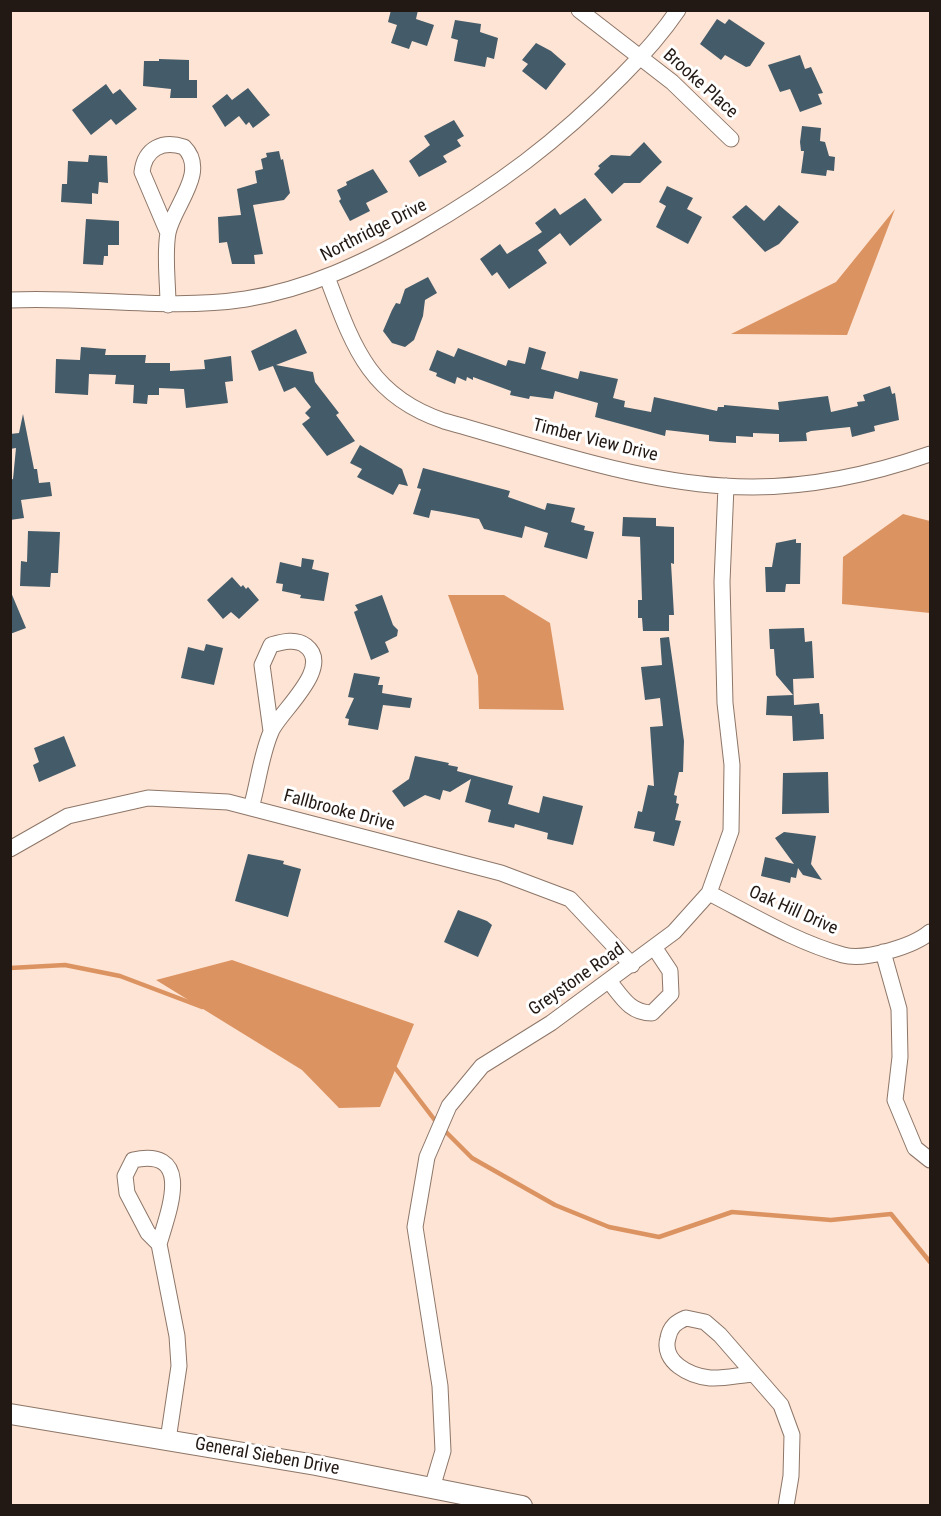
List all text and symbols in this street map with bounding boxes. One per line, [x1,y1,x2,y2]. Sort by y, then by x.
street label: Brooke Place [658,45,742,123]
street label: Northridge Drive [317,195,431,267]
street label: Timber View Drive [530,415,660,467]
street label: Fallbrooke Drive [281,786,397,836]
street label: Oak Hill Drive [745,882,841,940]
street label: Greystone Road [525,939,629,1021]
street label: General Sieben Drive [193,1434,341,1480]

